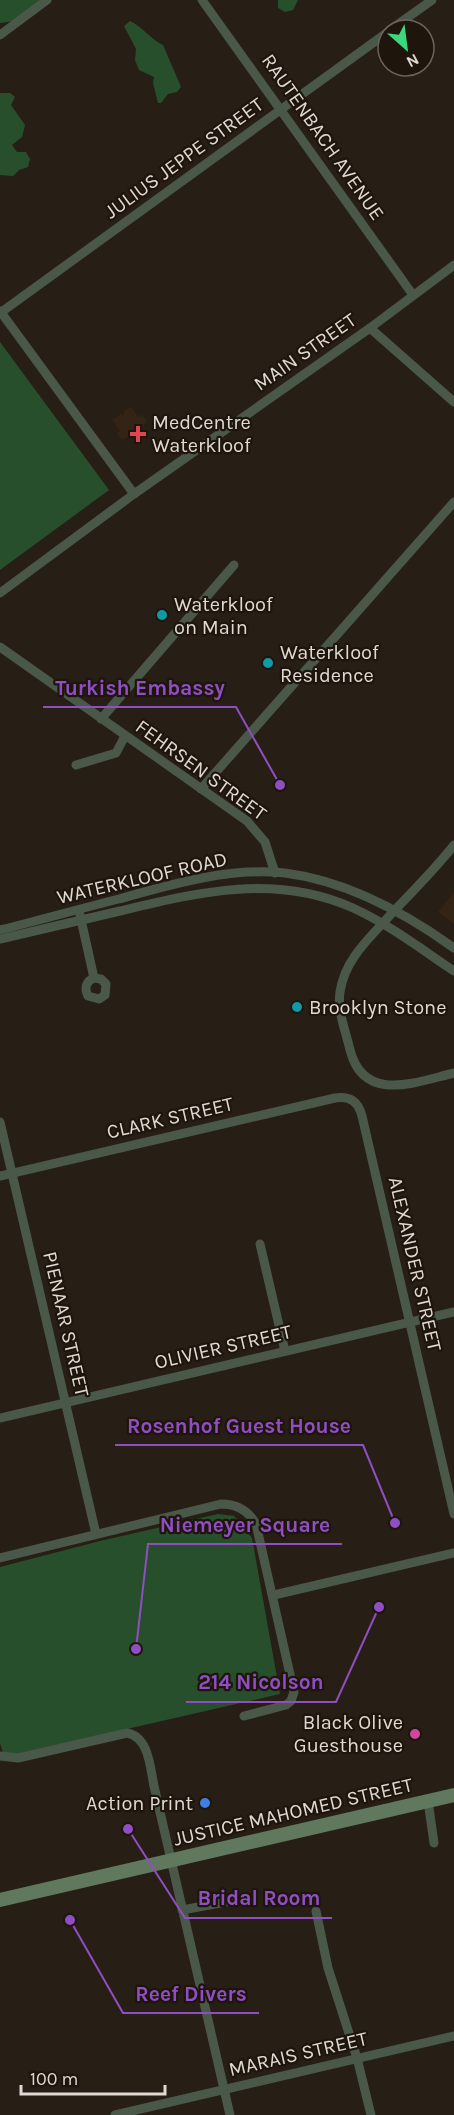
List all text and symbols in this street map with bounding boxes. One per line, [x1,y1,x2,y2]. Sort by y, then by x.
north arrow [376,18,436,78]
street label: RAUTENBACH AVENUE [257,50,389,224]
text: N [403,50,422,72]
street label: JULIUS JEPPE STREET [100,93,268,223]
street label: MAIN STREET [250,308,360,396]
place label: MedCentre Waterkloof [152,411,251,457]
marker: MedCentre Waterkloof [129,425,147,443]
place label: Waterkloof on Main [174,593,273,639]
marker: Waterkloof on Main [155,608,169,622]
place label: Waterkloof Residence [280,641,379,687]
marker: Waterkloof Residence [261,656,275,670]
callout: Turkish Embassy [43,668,236,707]
text: Turkish Embassy [55,676,225,700]
street label: FEHRSEN STREET [131,715,271,825]
street label: WATERKLOOF ROAD [55,847,229,909]
place label: Brooklyn Stone [309,996,446,1019]
marker: Brooklyn Stone [290,1000,304,1014]
street label: CLARK STREET [105,1092,235,1144]
street label: ALEXANDER STREET [384,1175,446,1353]
street label: PIENAAR STREET [38,1249,94,1399]
street label: OLIVIER STREET [152,1320,294,1374]
callout: Rosenhof Guest House [115,1406,363,1445]
text: Rosenhof Guest House [127,1414,351,1438]
callout: Niemeyer Square [148,1505,342,1544]
text: Niemeyer Square [160,1513,330,1538]
callout: 214 Nicolson [186,1663,336,1702]
text: 214 Nicolson [198,1670,324,1694]
place label: Black Olive Guesthouse [294,1711,403,1757]
marker: Black Olive Guesthouse [408,1727,422,1741]
street label: JUSTICE MAHOMED STREET [171,1773,415,1851]
place label: Action Print [86,1792,193,1815]
marker: Action Print [198,1796,212,1810]
callout: Bridal Room [185,1879,332,1918]
text: Bridal Room [198,1886,320,1910]
callout: Reef Divers [123,1974,259,2013]
text: Reef Divers [135,1982,247,2006]
street label: MARAIS STREET [226,2027,370,2081]
scale bar [21,2058,165,2096]
text: 100 m [30,2068,78,2090]

